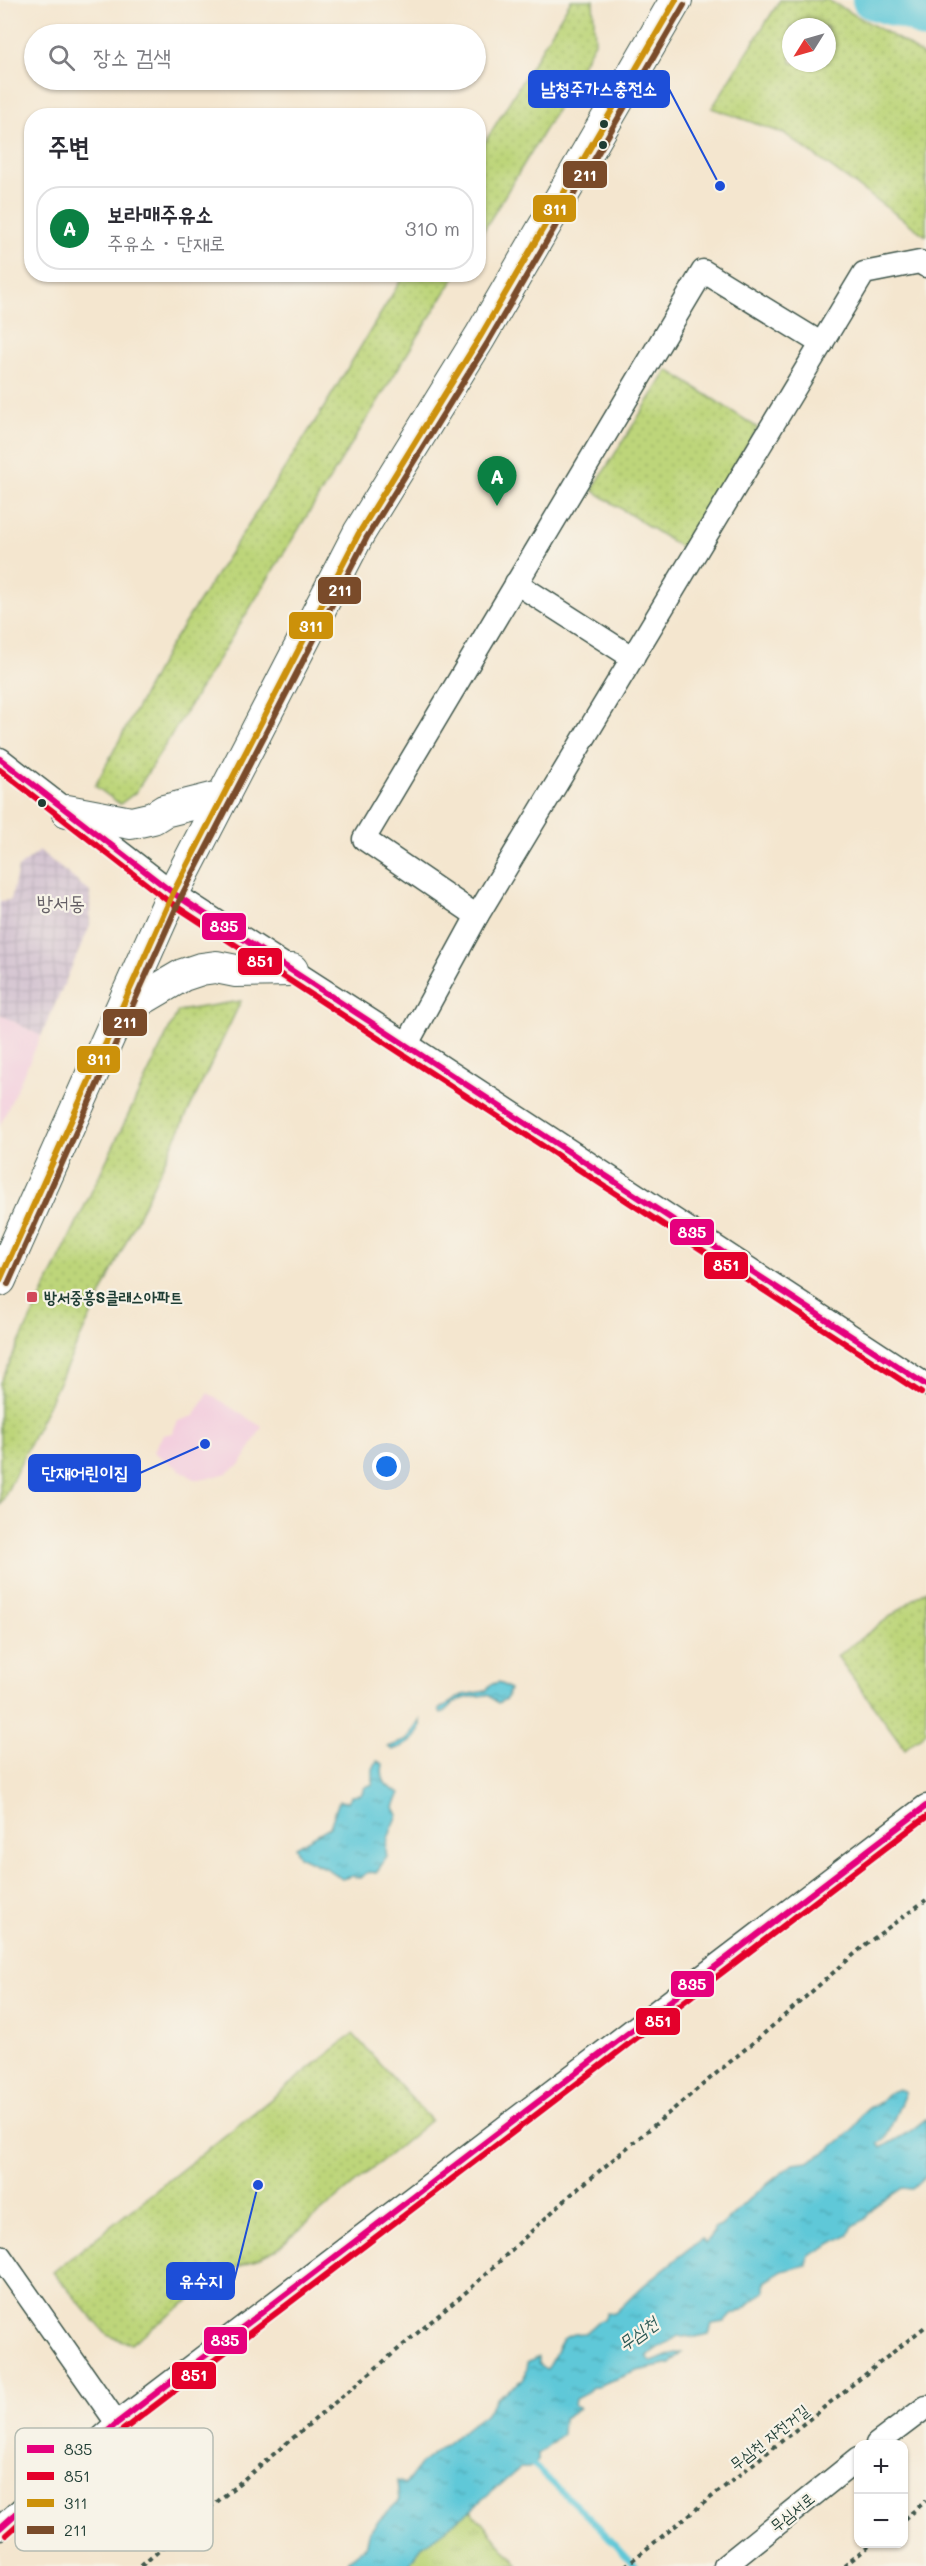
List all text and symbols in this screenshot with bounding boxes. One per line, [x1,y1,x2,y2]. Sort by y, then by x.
north arrow [782,18,836,72]
search box [24,24,486,90]
icon: search [45,41,78,74]
text: 장소 검색 [93,42,171,71]
callout: 남청주가스충전소 [529,71,669,107]
text: 남청주가스충전소 [541,76,657,100]
unlabelled marker [598,118,610,130]
text: 주변 [48,129,90,163]
unlabelled marker [597,139,609,151]
line badge: 211 [562,160,608,189]
text: 211 [573,164,597,185]
line badge: 311 [532,194,577,223]
text: 311 [543,198,567,219]
text: 보라매주유소 [107,199,213,228]
text: A [63,215,76,241]
text: 310 m [405,215,460,241]
text: 주유소 · 단재로 [107,229,225,255]
pin: A [478,456,516,506]
line badge: 211 [317,576,362,605]
text: 211 [328,579,352,600]
line badge: 311 [288,611,334,640]
text: 311 [299,615,323,636]
unlabelled marker [36,797,48,809]
district label: 방서동 [37,889,85,915]
line badge: 835 [201,912,247,941]
text: 835 [210,915,238,936]
line badge: 851 [237,947,283,976]
text: 851 [247,950,273,971]
line badge: 211 [102,1008,148,1037]
text: 211 [113,1011,137,1032]
line badge: 311 [76,1045,121,1074]
text: 311 [87,1048,111,1069]
line badge: 835 [669,1218,715,1246]
text: 835 [678,1221,706,1242]
line badge: 851 [703,1251,749,1280]
text: 851 [713,1254,739,1275]
place label: 방서중흥S클래스아파트 [44,1286,183,1307]
marker: 방서중흥S클래스아파트 [25,1290,39,1304]
your location [372,1452,401,1481]
callout: 단재어린이집 [29,1455,140,1491]
text: 단재어린이집 [42,1460,128,1484]
line badge: 835 [670,1970,715,1998]
text: 835 [678,1973,706,1994]
line badge: 851 [635,2007,681,2036]
text: 851 [645,2010,671,2031]
callout: 유수지 [167,2263,234,2299]
text: 유수지 [179,2268,223,2292]
water label: 무심천 [613,2310,663,2356]
line badge: 835 [203,2326,248,2355]
text: 835 [211,2329,239,2350]
line badge: 851 [171,2361,217,2390]
text: 851 [181,2364,207,2385]
street label: 무심천 자전거길 [725,2399,813,2474]
legend [15,2428,213,2551]
text: 835 [64,2438,92,2459]
map controls [854,2440,908,2548]
button: + [854,2440,908,2494]
text: 851 [64,2465,90,2486]
street label: 무심서로 [765,2487,818,2536]
text: 311 [64,2492,88,2513]
button: − [854,2494,908,2548]
text: 211 [64,2519,87,2540]

